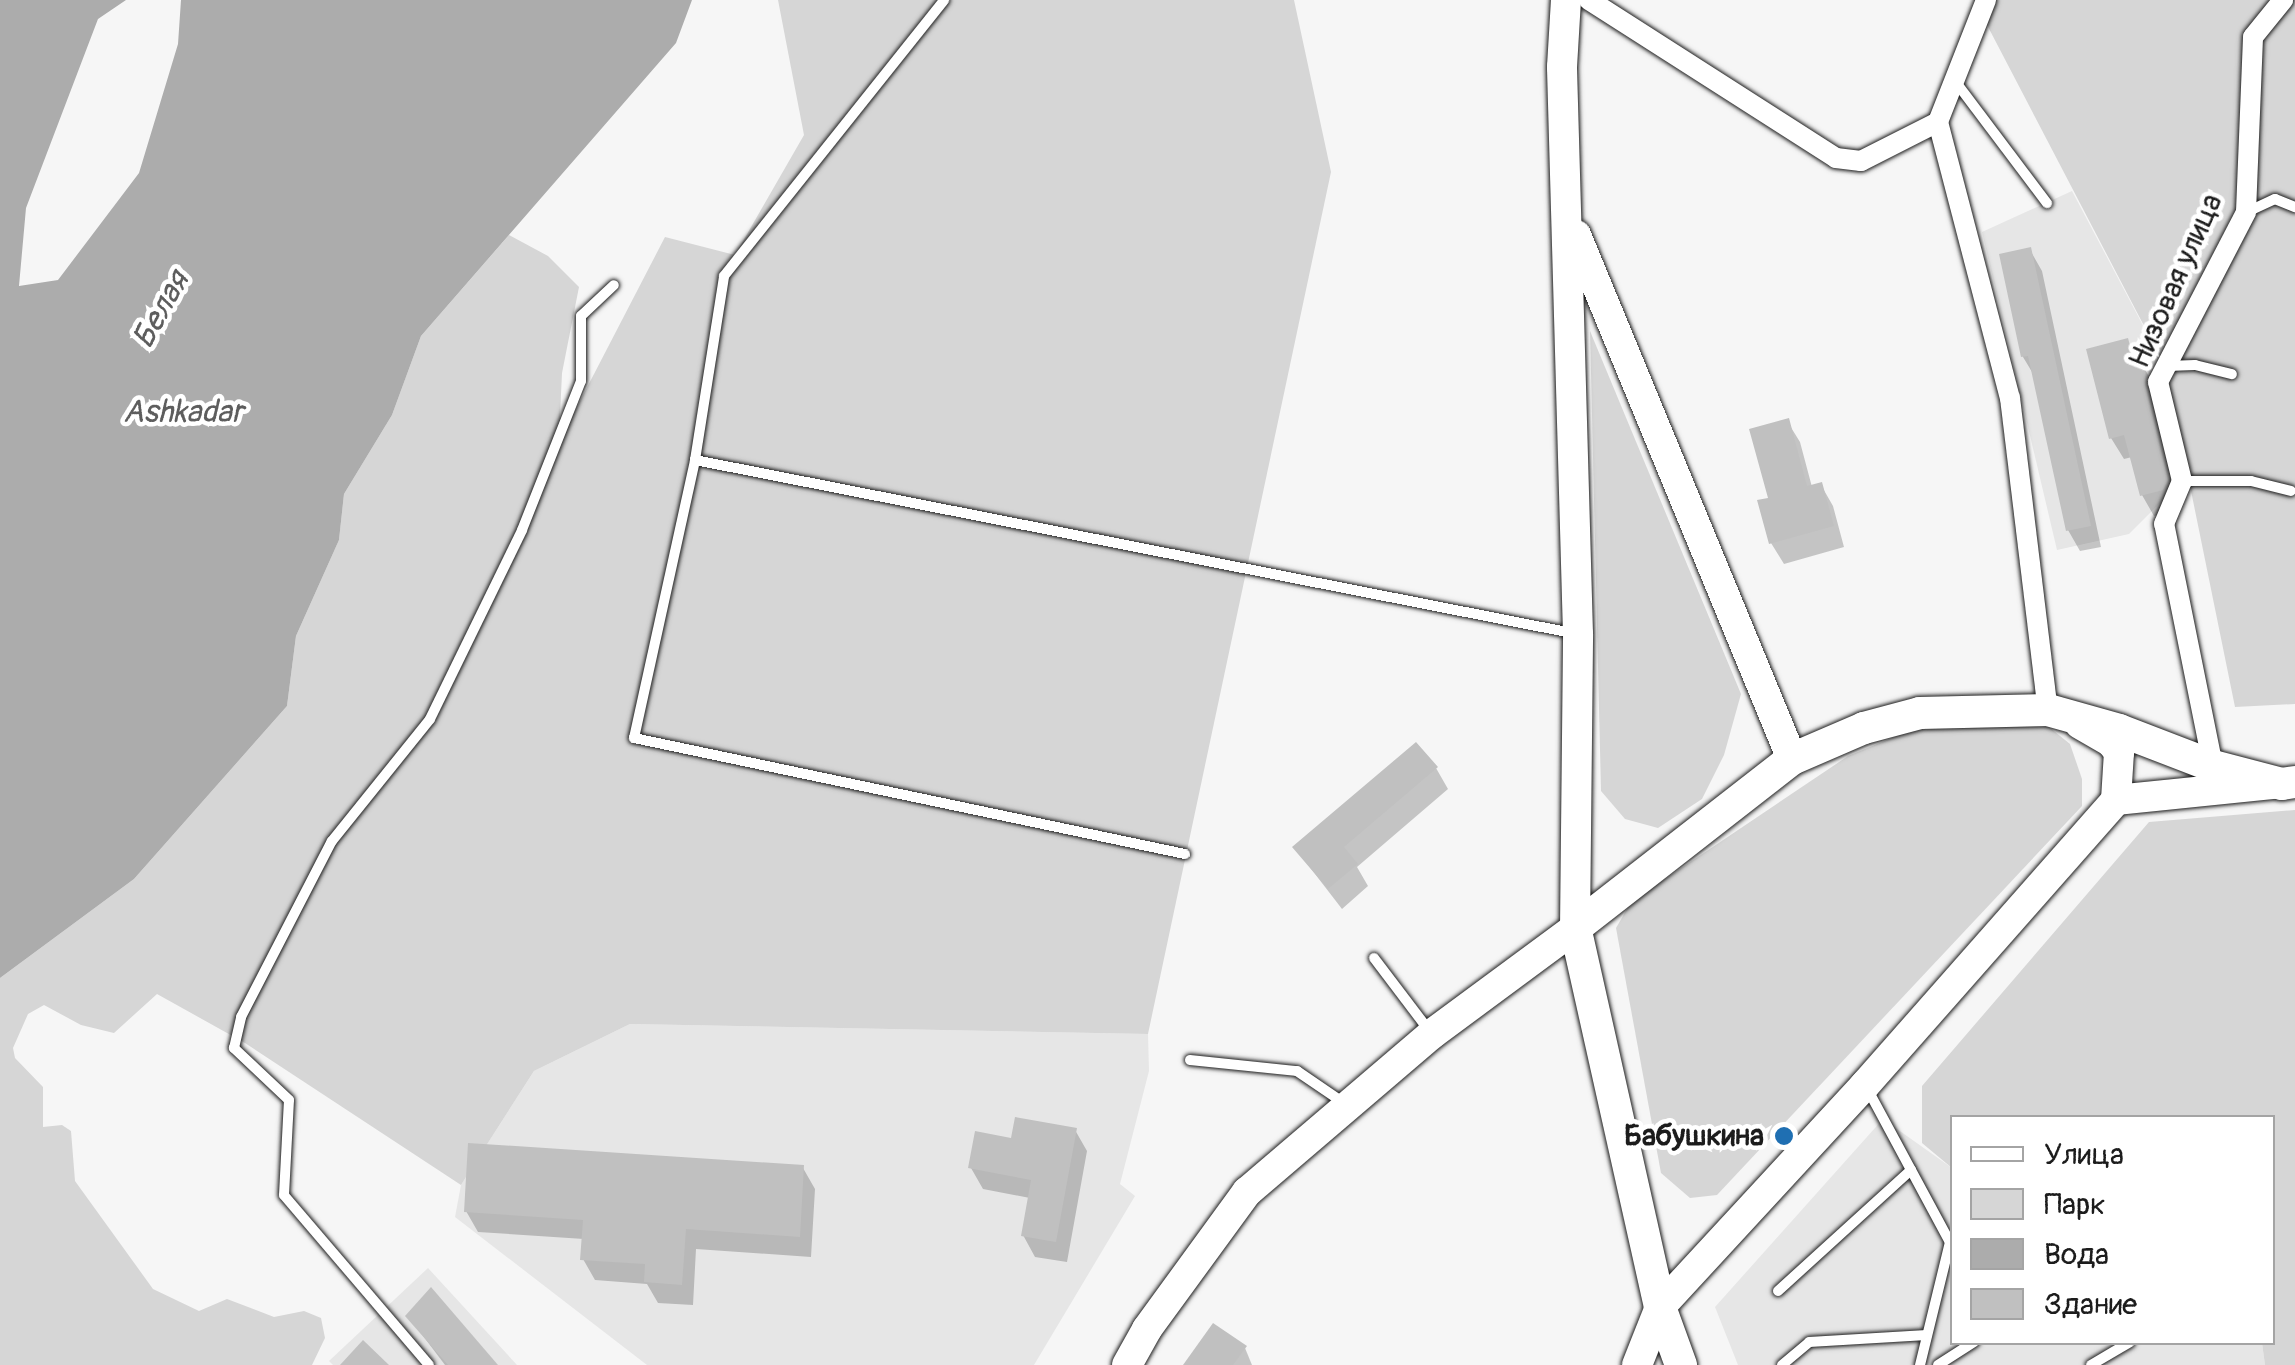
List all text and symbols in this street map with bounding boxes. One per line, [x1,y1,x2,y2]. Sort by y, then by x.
street label: Низовая улица [2122,188,2230,374]
water label: Белая [124,265,198,355]
water label: Ashkadar [123,393,243,431]
legend [1950,1115,2275,1345]
place label: Бабушкина [1624,1118,1764,1154]
marker: Бабушкина [1773,1125,1795,1147]
text: Улица [2044,1136,2124,1173]
text: Парк [2044,1186,2106,1223]
text: Вода [2044,1236,2109,1273]
text: Здание [2044,1286,2137,1323]

